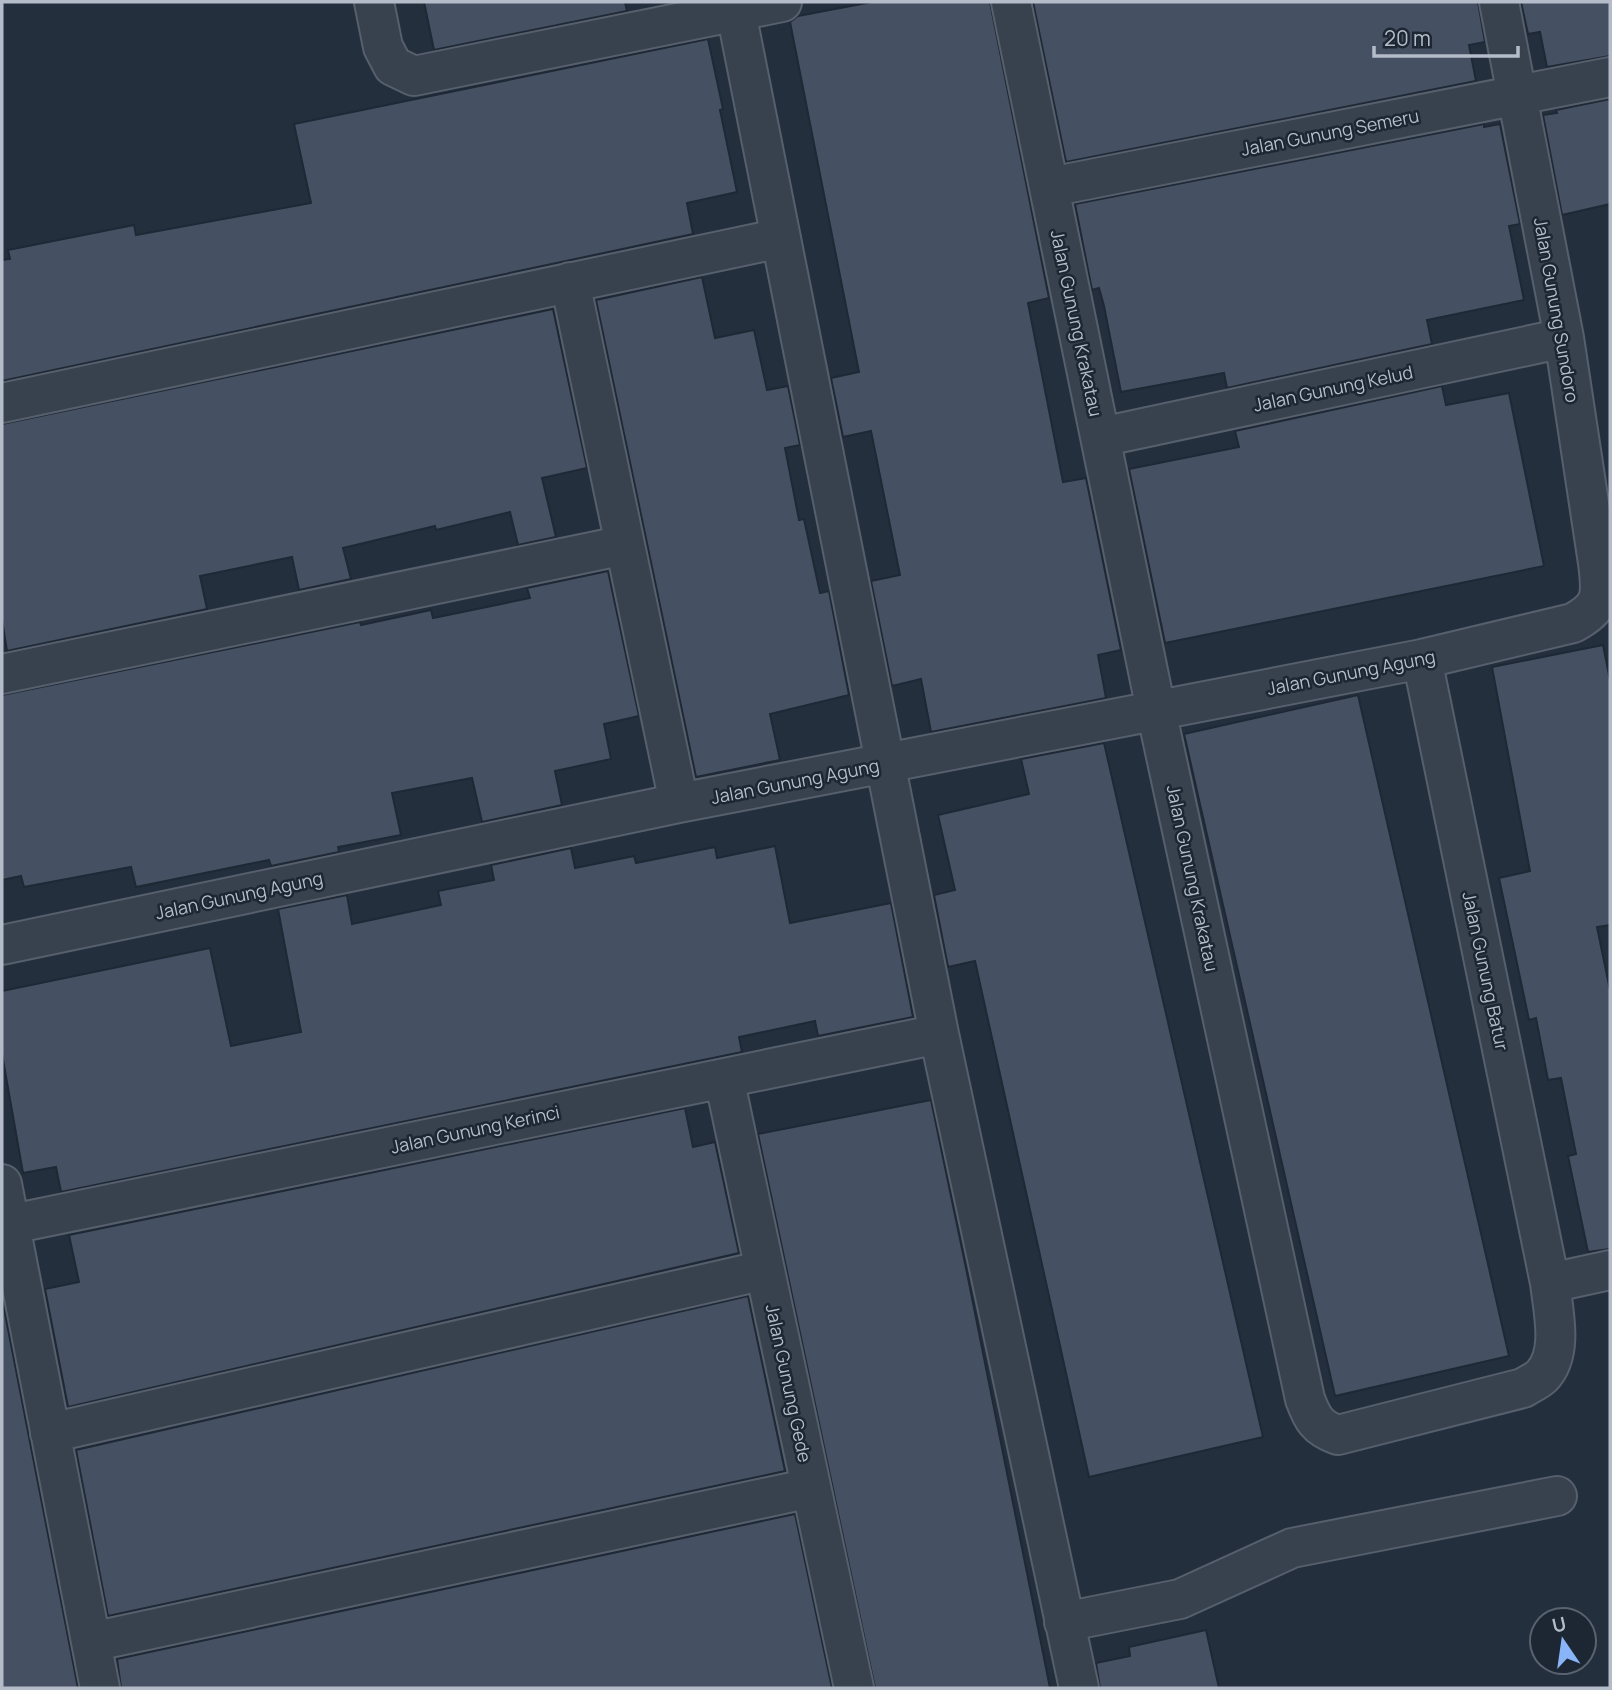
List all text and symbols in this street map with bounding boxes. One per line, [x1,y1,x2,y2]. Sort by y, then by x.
scale bar [1374,14,1518,58]
text: 20 m [1384,24,1431,52]
street label: Jalan Gunung Semeru [1239,103,1421,161]
street label: Jalan Gunung Sundoro [1529,216,1585,404]
street label: Jalan Gunung Krakatau [1045,227,1109,419]
street label: Jalan Gunung Kelud [1251,359,1415,417]
street label: Jalan Gunung Agung [1265,644,1437,700]
street label: Jalan Gunung Agung [709,753,881,809]
street label: Jalan Gunung Krakatau [1161,782,1225,974]
street label: Jalan Gunung Agung [153,866,325,924]
street label: Jalan Gunung Batur [1457,889,1515,1053]
street label: Jalan Gunung Kerinci [388,1099,562,1159]
street label: Jalan Gunung Gede [761,1302,817,1464]
north arrow [1528,1606,1598,1676]
text: U [1550,1610,1569,1639]

